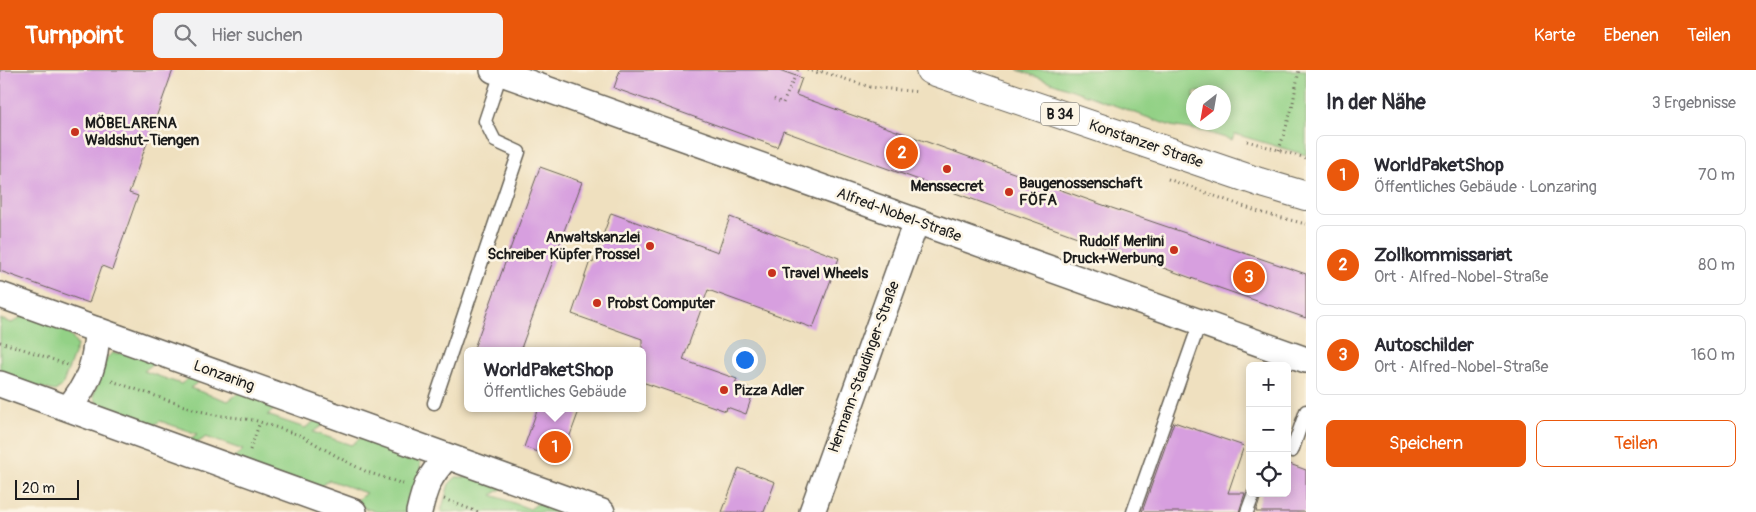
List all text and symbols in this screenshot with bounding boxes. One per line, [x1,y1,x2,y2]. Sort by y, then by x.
search box [153,13,503,58]
text: Turnpoint [25,21,123,50]
icon: search [171,21,199,49]
text: Hier suchen [211,23,303,47]
text: Karte [1534,24,1575,47]
text: Ebenen [1603,24,1659,47]
text: Teilen [1687,24,1731,47]
north arrow [1186,85,1231,130]
text: In der Nähe [1326,89,1426,116]
text: 3 Ergebnisse [1652,93,1736,113]
road number: B 34 [1041,103,1079,126]
place label: MÖBELARENA Waldshut-Tiengen [85,114,200,150]
street label: Konstanzer Straße [1086,116,1206,173]
marker: MÖBELARENA Waldshut-Tiengen [69,126,81,138]
pin: 2 [886,134,918,172]
text: WorldPaketShop [1374,153,1504,177]
marker: Menssecret [941,163,953,175]
text: 1 [1340,165,1346,185]
text: 70 m [1698,165,1735,185]
place label: Baugenossenschaft FÖFA [1019,174,1143,210]
place label: Menssecret [910,177,984,196]
text: Öffentliches Gebäude · Lonzaring [1374,177,1597,197]
street label: Alfred-Nobel-Straße [834,184,964,247]
marker: Baugenossenschaft FÖFA [1003,186,1015,198]
place label: Anwaltskanzlei Schreiber Küpfer Prossel [488,228,640,264]
place label: Rudolf Merlini Druck+Werbung [1063,232,1164,268]
marker: Anwaltskanzlei Schreiber Küpfer Prossel [644,240,656,252]
text: Zollkommissariat [1374,243,1512,267]
marker: Rudolf Merlini Druck+Werbung [1168,244,1180,256]
text: 2 [1339,255,1347,275]
text: 80 m [1698,255,1735,275]
pin: 3 [1233,258,1265,296]
place label: Travel Wheels [781,264,868,283]
marker: Travel Wheels [766,267,778,279]
text: Ort · Alfred-Nobel-Straße [1374,267,1548,287]
street label: Hermann-Staudinger-Straße [824,278,904,456]
place label: Probst Computer [607,294,716,313]
marker: Probst Computer [591,297,603,309]
text: Autoschilder [1374,333,1474,357]
text: 3 [1339,345,1347,365]
text: 160 m [1691,345,1735,365]
popup [464,347,646,412]
your location [732,347,758,373]
street label: Lonzaring [191,356,257,396]
text: Ort · Alfred-Nobel-Straße [1374,357,1548,377]
text: WorldPaketShop [484,358,613,382]
map controls [1246,362,1291,497]
button: + [1246,362,1291,407]
place label: Pizza Adler [734,381,805,400]
text: Öffentliches Gebäude [484,382,626,402]
marker: Pizza Adler [718,384,730,396]
button: − [1246,407,1291,452]
button: Speichern [1326,420,1526,467]
button: Teilen [1536,420,1736,467]
pin: 1 [539,428,571,466]
button: locate [1246,452,1291,497]
scale bar [15,477,79,500]
text: 20 m [22,480,55,497]

